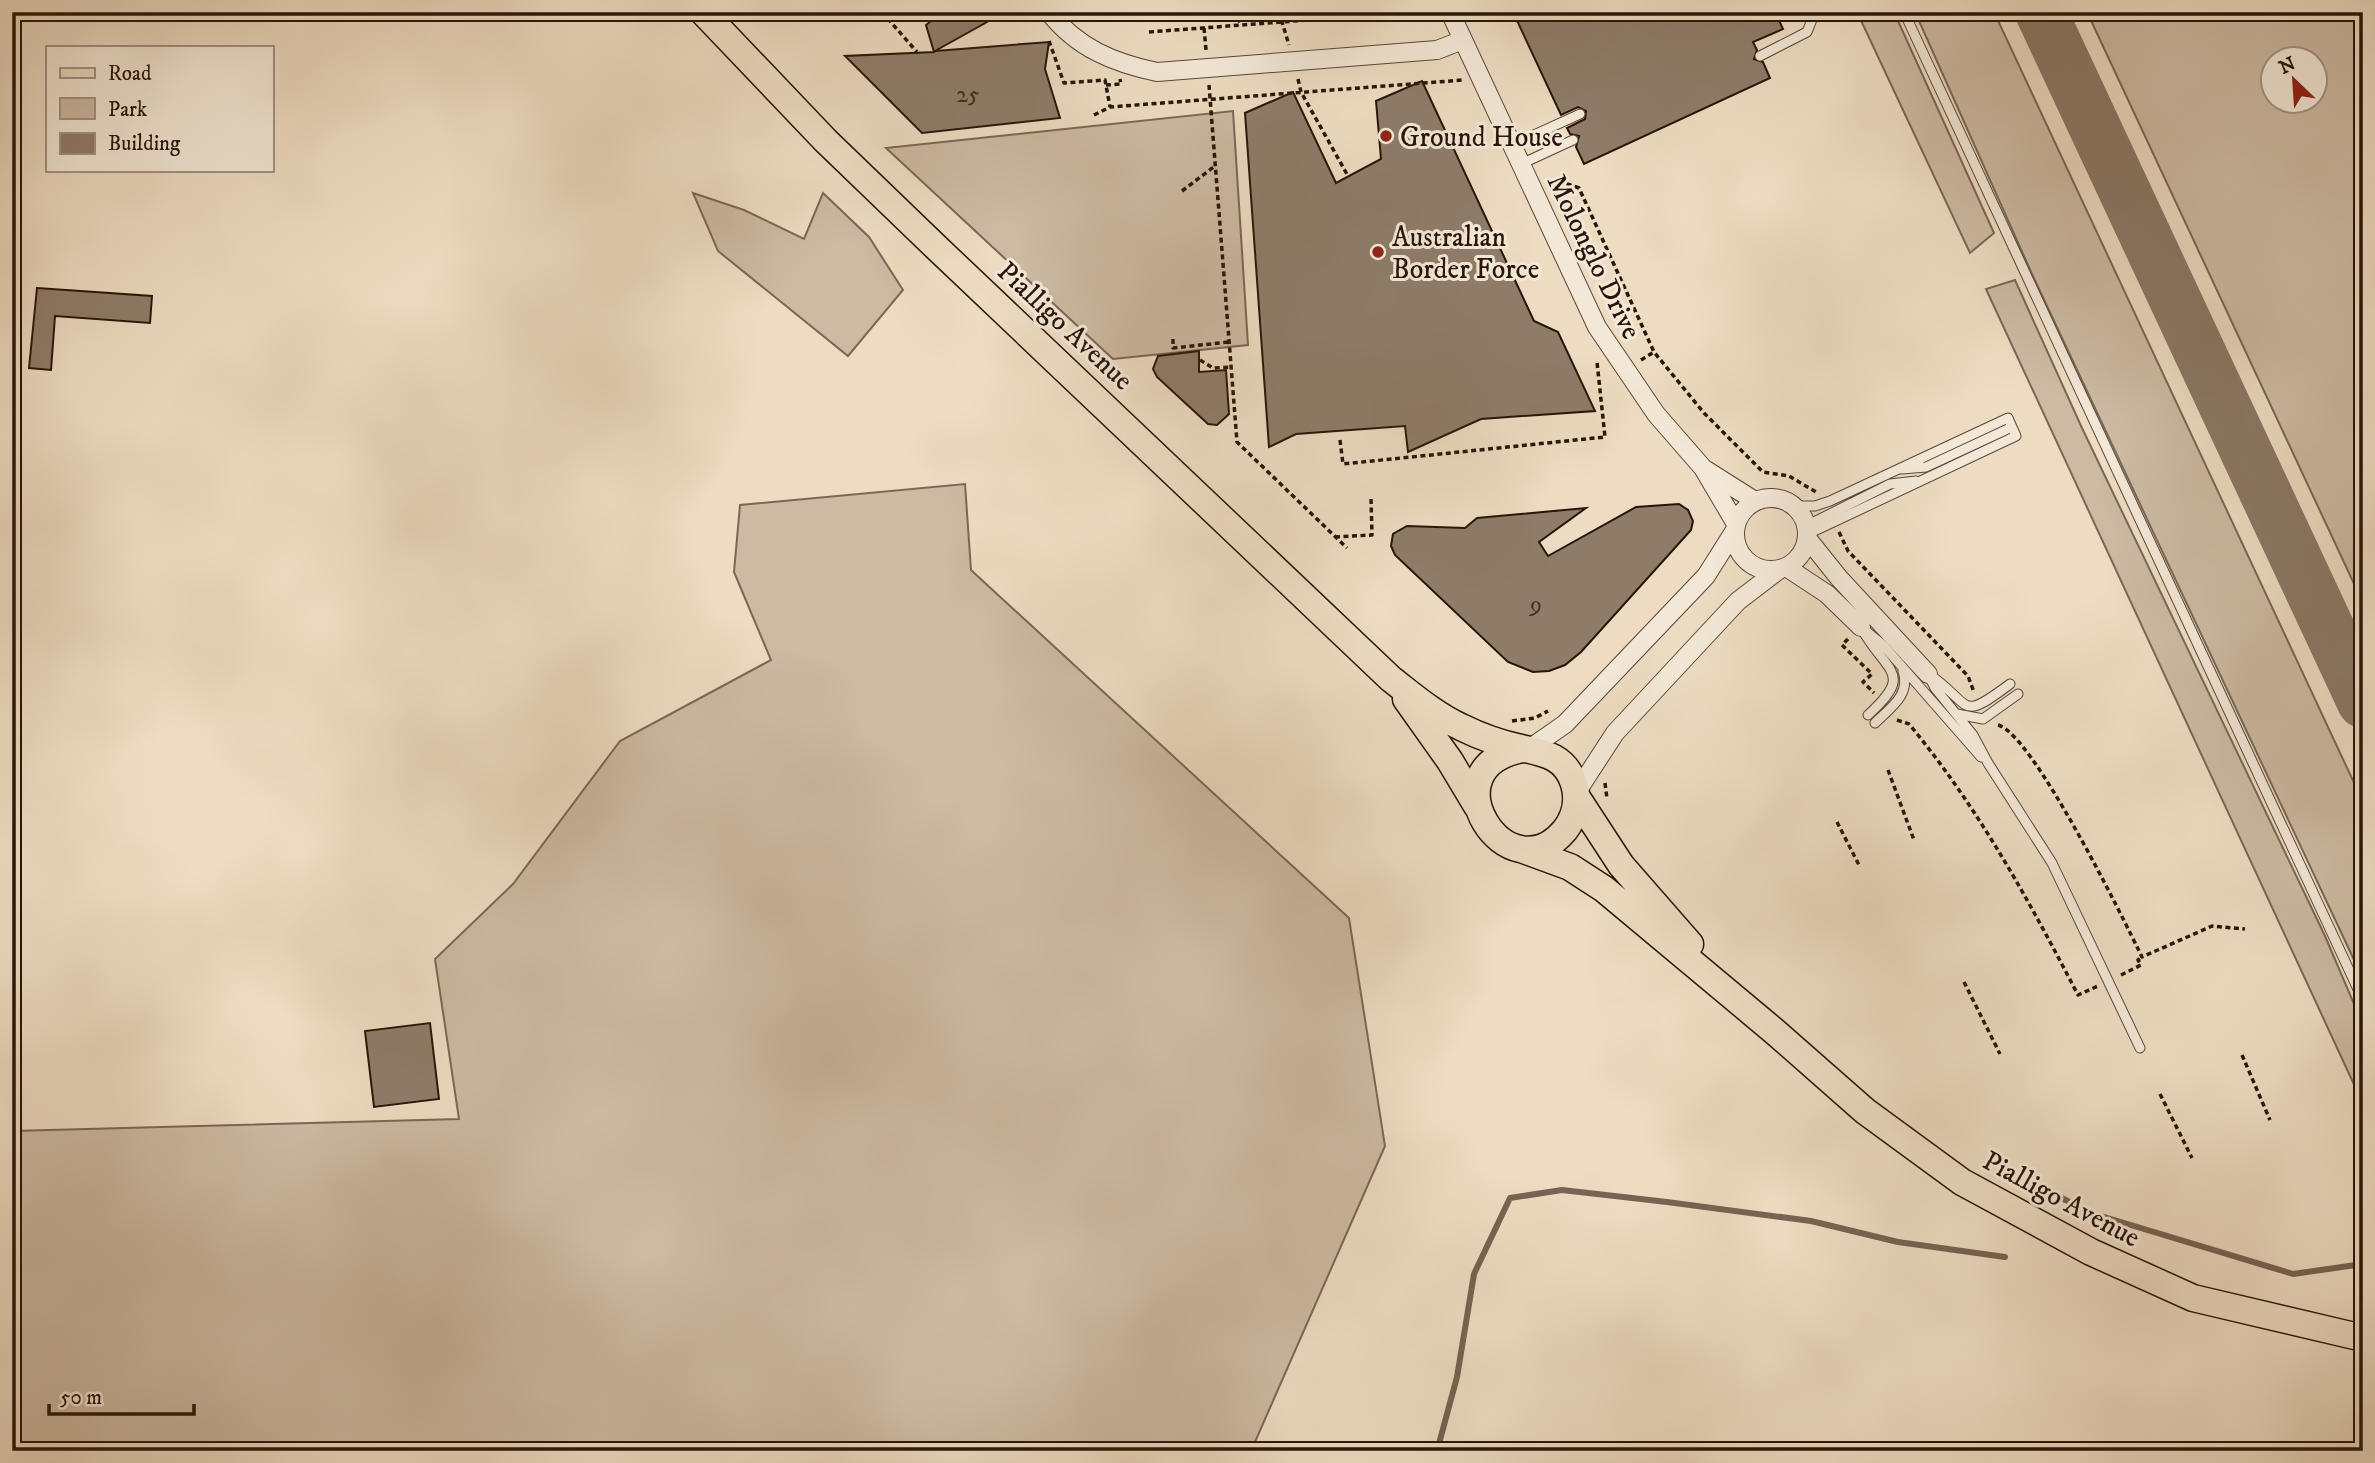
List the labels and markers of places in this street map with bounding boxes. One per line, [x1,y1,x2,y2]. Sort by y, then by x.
place label: Ground House [1400,120,1563,155]
marker: Ground House [1378,128,1394,144]
place label: Australian Border Force [1392,220,1539,287]
marker: Australian Border Force [1370,244,1386,260]

